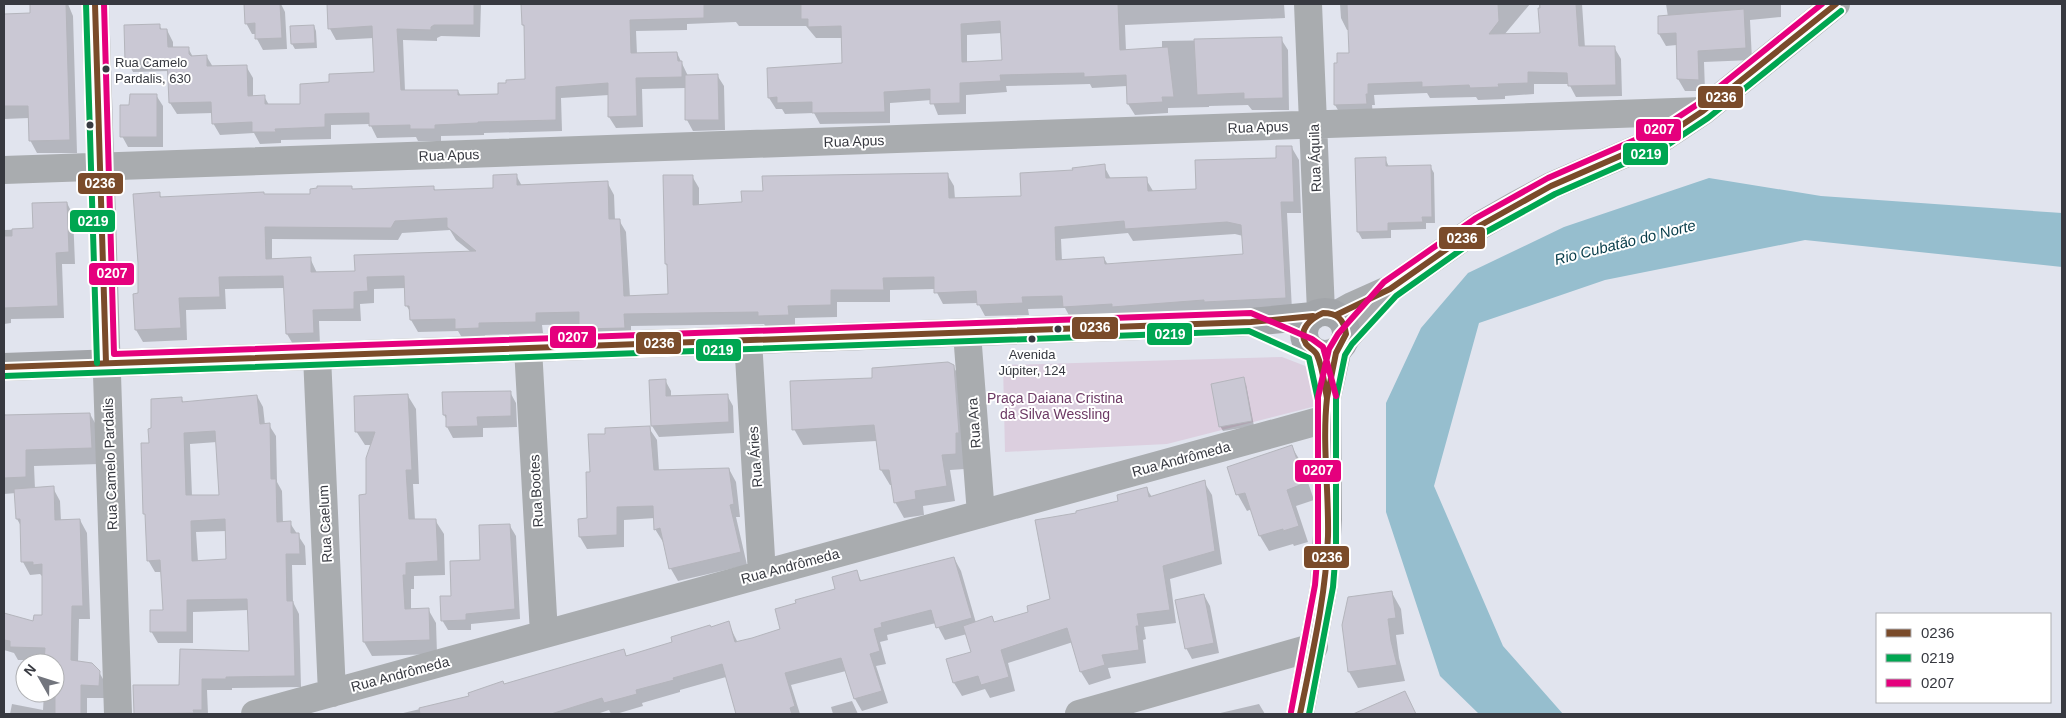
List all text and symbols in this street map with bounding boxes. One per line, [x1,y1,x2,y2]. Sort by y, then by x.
place label: Rua Camelo Pardalis, 630 [115,55,191,86]
marker: Rua Camelo Pardalis, 630 [101,64,111,74]
line badge: 0236 [1697,85,1744,109]
text: 0236 [1705,89,1737,105]
street label: Rua Apus [1227,118,1289,136]
line badge: 0207 [1635,118,1682,142]
unlabelled marker [85,120,95,130]
text: 0207 [1643,121,1675,137]
street label: Rua Áquila [1306,123,1324,193]
street label: Rua Apus [823,132,885,150]
line badge: 0219 [1622,142,1669,166]
street label: Rua Apus [418,146,480,164]
text: 0219 [1630,146,1662,162]
line badge: 0236 [77,172,124,195]
text: 0236 [84,175,116,191]
line badge: 0219 [69,209,116,233]
text: 0219 [77,213,109,229]
water label: Rio Cubatão do Norte [1553,216,1697,268]
line badge: 0236 [1438,226,1486,250]
text: 0236 [1446,230,1478,246]
line badge: 0207 [88,262,135,286]
text: 0207 [96,265,128,281]
line badge: 0236 [1071,316,1119,340]
text: 0236 [1079,319,1111,335]
line badge: 0219 [1146,322,1193,346]
unlabelled marker [1053,324,1063,334]
line badge: 0207 [549,325,597,349]
text: 0219 [1154,326,1186,342]
text: 0207 [557,329,589,345]
line badge: 0236 [635,331,682,355]
marker: Avenida Júpiter, 124 [1027,334,1037,344]
text: 0236 [643,335,675,351]
line badge: 0219 [695,338,742,362]
text: 0219 [702,342,734,358]
place label: Avenida Júpiter, 124 [998,347,1066,378]
park label: Praça Daiana Cristina da Silva Wessling [987,390,1123,422]
street label: Rua Ara [964,397,984,449]
street label: Rua Camelo Pardalis [100,398,120,530]
street label: Rua Áries [745,426,765,488]
street label: Rua Andrômeda [1130,438,1232,480]
street label: Rua Bootes [526,454,546,528]
line badge: 0207 [1294,459,1342,483]
text: 0207 [1302,462,1334,478]
street label: Rua Caelum [315,485,335,563]
street label: Rua Andrômeda [739,545,841,587]
line badge: 0236 [1303,545,1350,569]
text: 0236 [1311,549,1343,565]
legend [1876,613,2051,703]
text: 0236 [1921,624,1954,641]
text: 0219 [1921,649,1954,666]
north arrow [15,653,65,703]
street label: Rua Andrômeda [349,653,451,695]
text: N [20,661,39,679]
text: 0207 [1921,674,1954,691]

